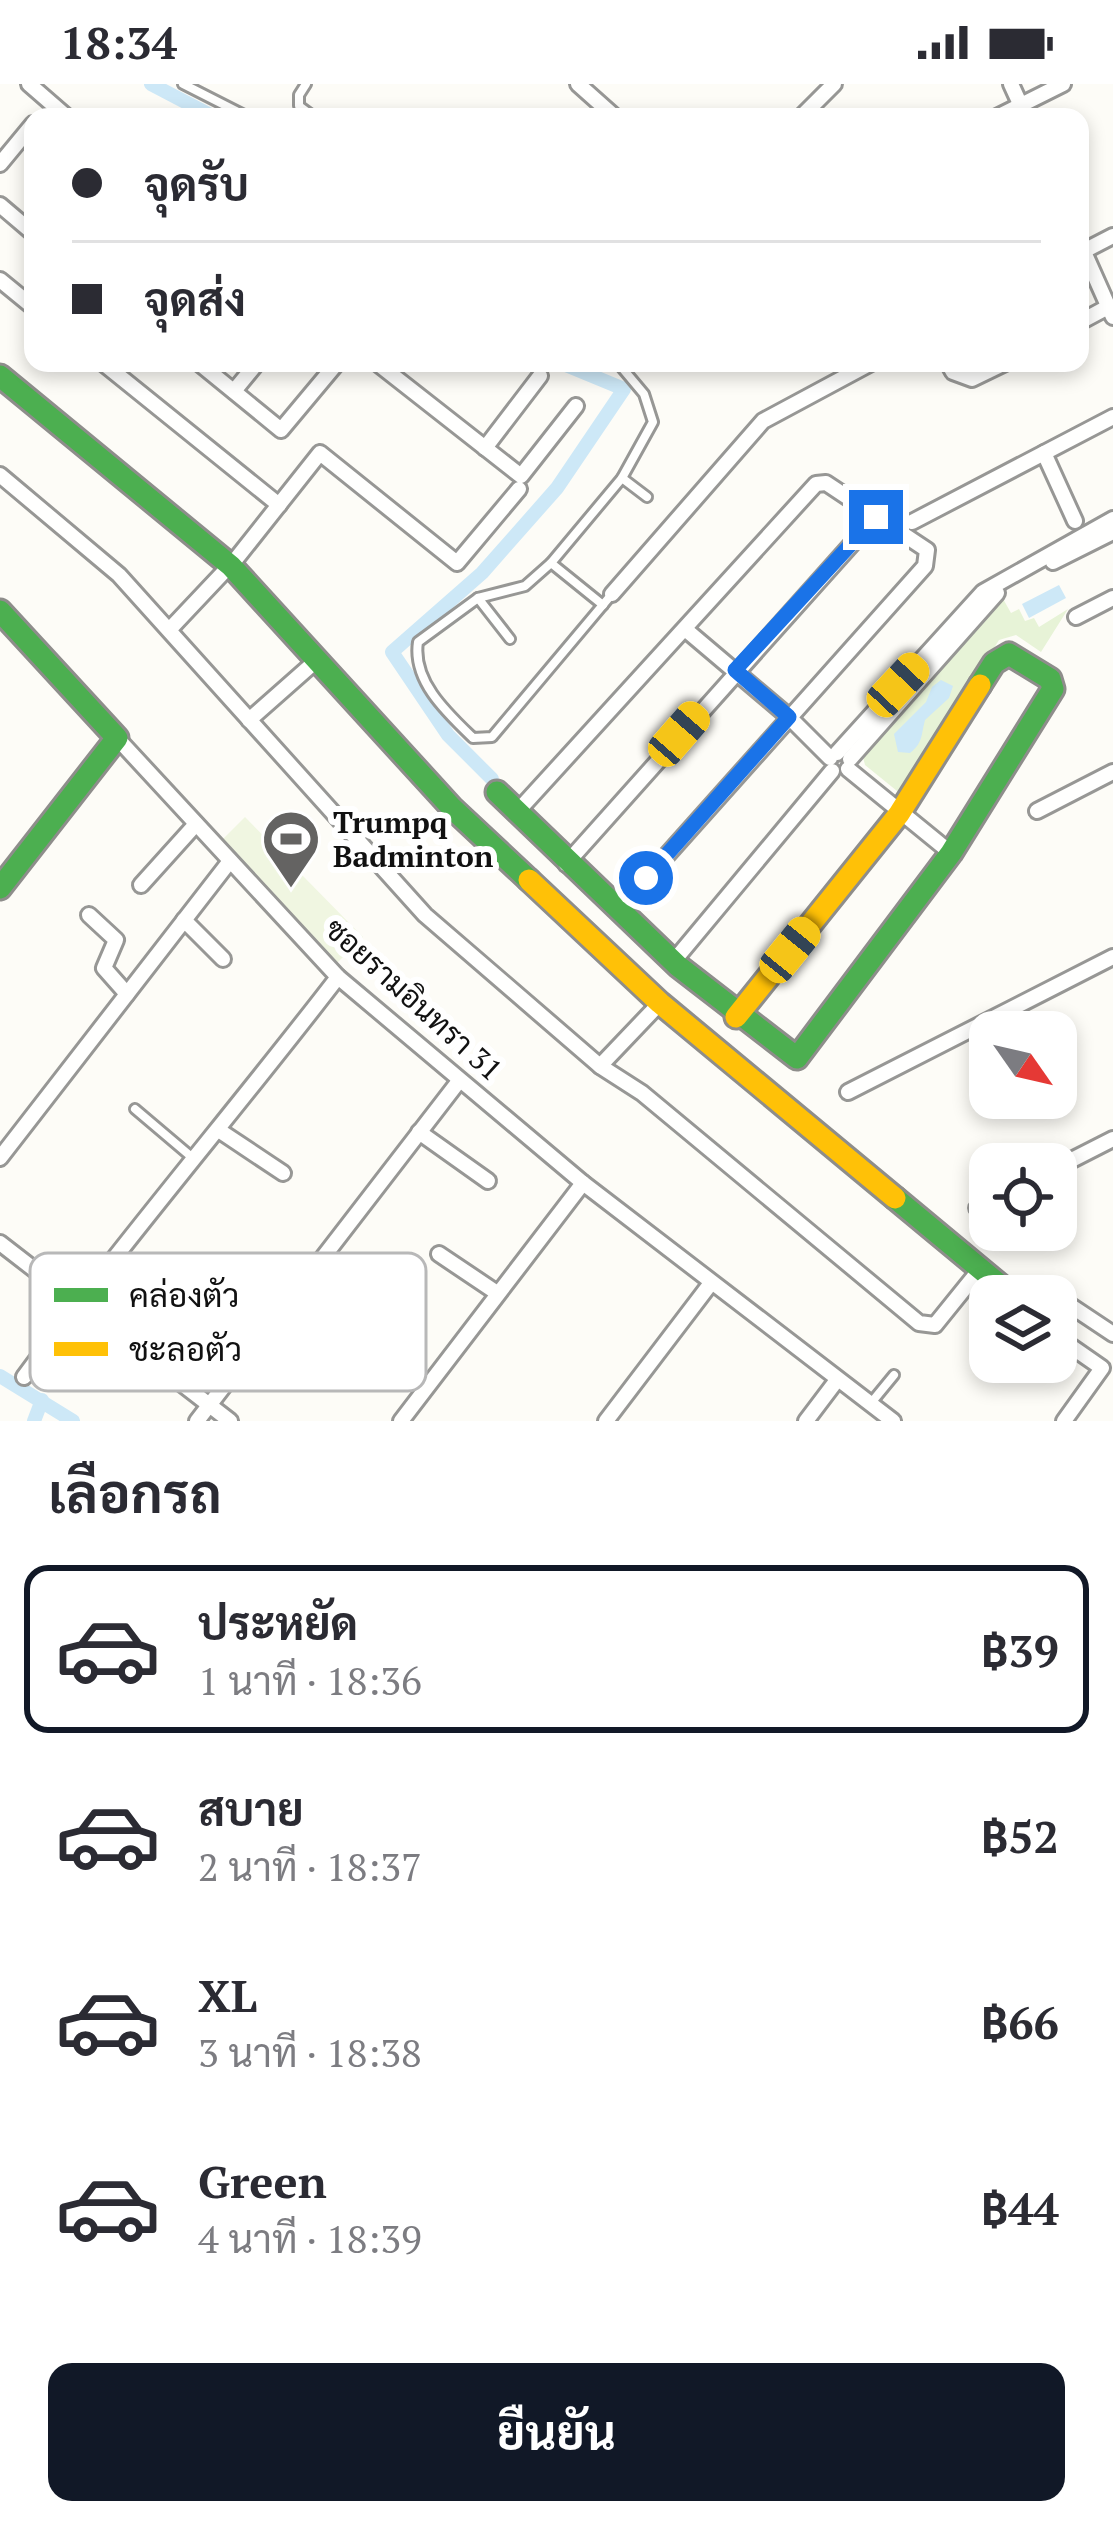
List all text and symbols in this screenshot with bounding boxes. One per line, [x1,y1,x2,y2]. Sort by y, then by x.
text: 18:34 [60,12,177,72]
text: จุดรับ [144,154,249,214]
text: จุดส่ง [144,269,246,329]
route end [849,490,903,544]
car [860,646,936,724]
car [642,695,716,773]
place label: Trumpq Badminton [333,802,493,876]
sports icon: Trumpq Badminton [260,808,322,890]
route start [619,851,673,905]
street label: ซอยรามอินทรา 31 [317,909,511,1089]
car [753,911,827,989]
north arrow [969,1011,1077,1119]
map controls [969,1011,1077,1383]
button: locate [969,1143,1077,1251]
legend [30,1253,426,1391]
text: คล่องตัว [129,1273,239,1316]
button: layers [969,1275,1077,1383]
text: ชะลอตัว [129,1327,242,1370]
text: เลือกรถ [48,1457,222,1528]
text: ประหยัด [198,1593,358,1653]
icon: car [54,1595,162,1703]
text: ฿39 [981,1620,1059,1680]
text: 1 นาที · 18:36 [198,1654,422,1706]
text: สบาย [198,1779,304,1839]
icon: car [54,1781,162,1889]
text: ฿52 [981,1806,1059,1866]
text: 2 นาที · 18:37 [198,1840,422,1892]
text: XL [198,1965,257,2025]
icon: car [54,1967,162,2075]
text: ฿66 [981,1992,1059,2052]
text: 3 นาที · 18:38 [198,2026,422,2078]
text: Green [198,2151,327,2211]
icon: car [54,2153,162,2261]
text: ฿44 [981,2178,1059,2238]
text: 4 นาที · 18:39 [198,2212,422,2264]
button: ยืนยัน [48,2363,1065,2501]

